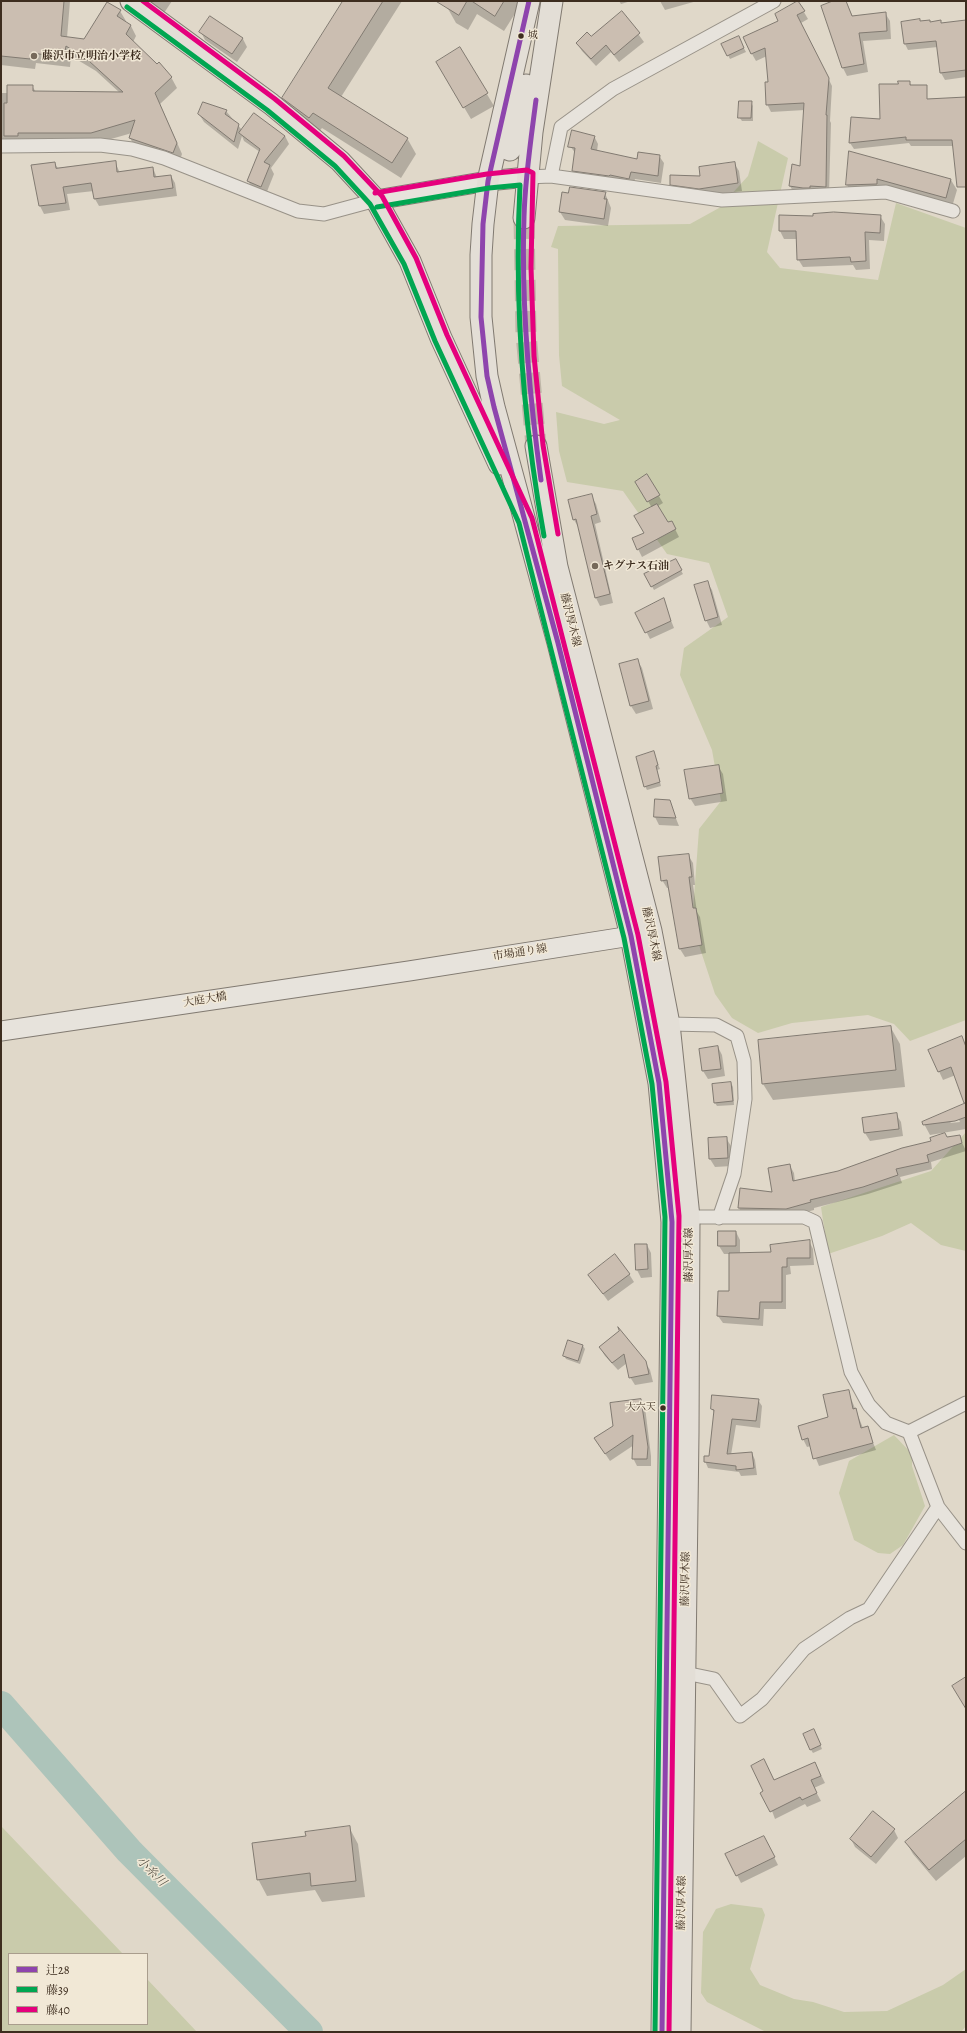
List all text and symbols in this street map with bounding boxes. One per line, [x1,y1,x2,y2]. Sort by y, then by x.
place label: 城 [528,30,538,42]
marker: 城 [516,31,526,41]
place label: 藤沢市立明治小学校 [42,49,141,63]
marker: 藤沢市立明治小学校 [29,51,39,61]
place label: キグナス石油 [603,559,669,573]
marker: キグナス石油 [590,561,600,571]
street label: 藤沢厚木線 [557,592,583,648]
street label: 藤沢厚木線 [639,906,663,962]
street label: 市場通り線 [492,942,548,964]
street label: 大庭大橋 [182,990,228,1010]
street label: 藤沢厚木線 [682,1228,696,1282]
place label: 大六天 [626,1402,656,1414]
marker: 大六天 [658,1403,668,1413]
street label: 藤沢厚木線 [679,1551,693,1607]
water label: 小糸川 [133,1854,169,1890]
street label: 藤沢厚木線 [675,1875,689,1931]
legend [8,1953,148,2025]
text: 辻28 [46,1962,70,1978]
text: 藤39 [46,1982,68,1998]
text: 藤40 [46,2002,70,2018]

